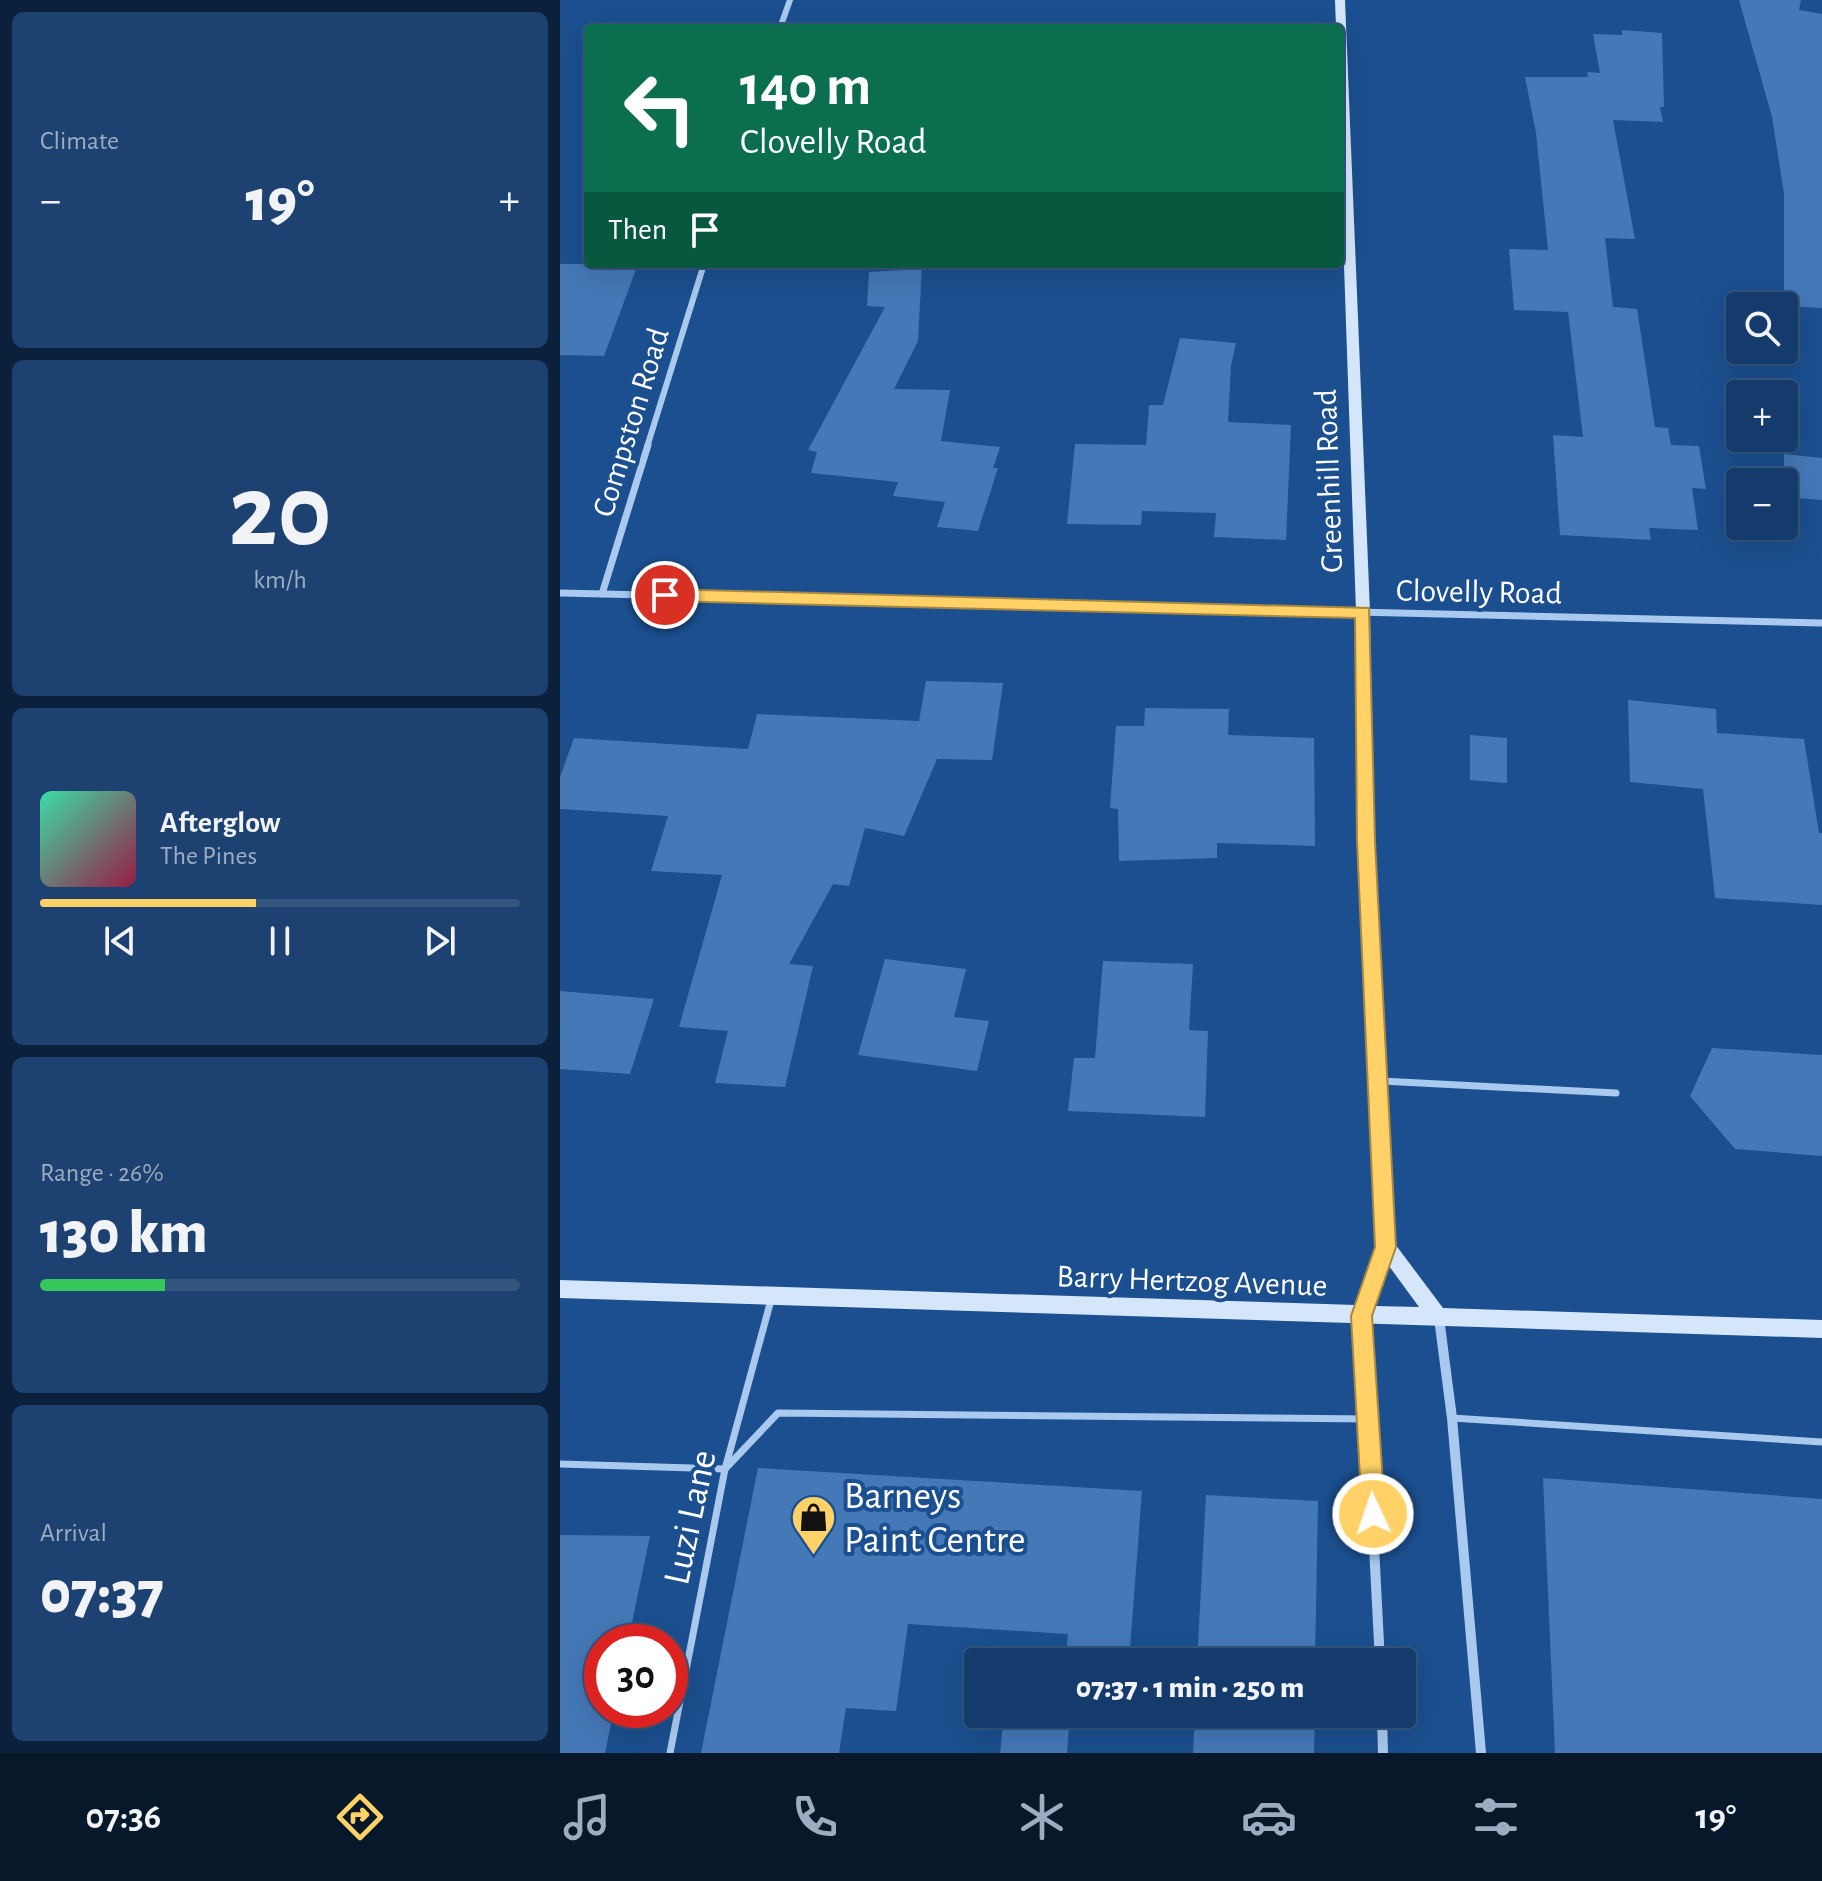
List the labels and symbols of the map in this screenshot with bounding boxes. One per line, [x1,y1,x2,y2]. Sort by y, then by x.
street label: Compston Road [587,324,675,521]
street label: Greenhill Road [1310,388,1348,573]
pin [631,561,699,629]
street label: Clovelly Road [1396,575,1562,609]
street label: Barry Hertzog Avenue [1056,1260,1328,1302]
street label: Luzi Lane [658,1447,724,1588]
position arrow [1331,1472,1415,1556]
place label: Barneys Paint Centre [844,1478,1026,1560]
shop icon: Barneys Paint Centre [789,1493,837,1556]
speed limit sign: 30 [584,1624,688,1728]

